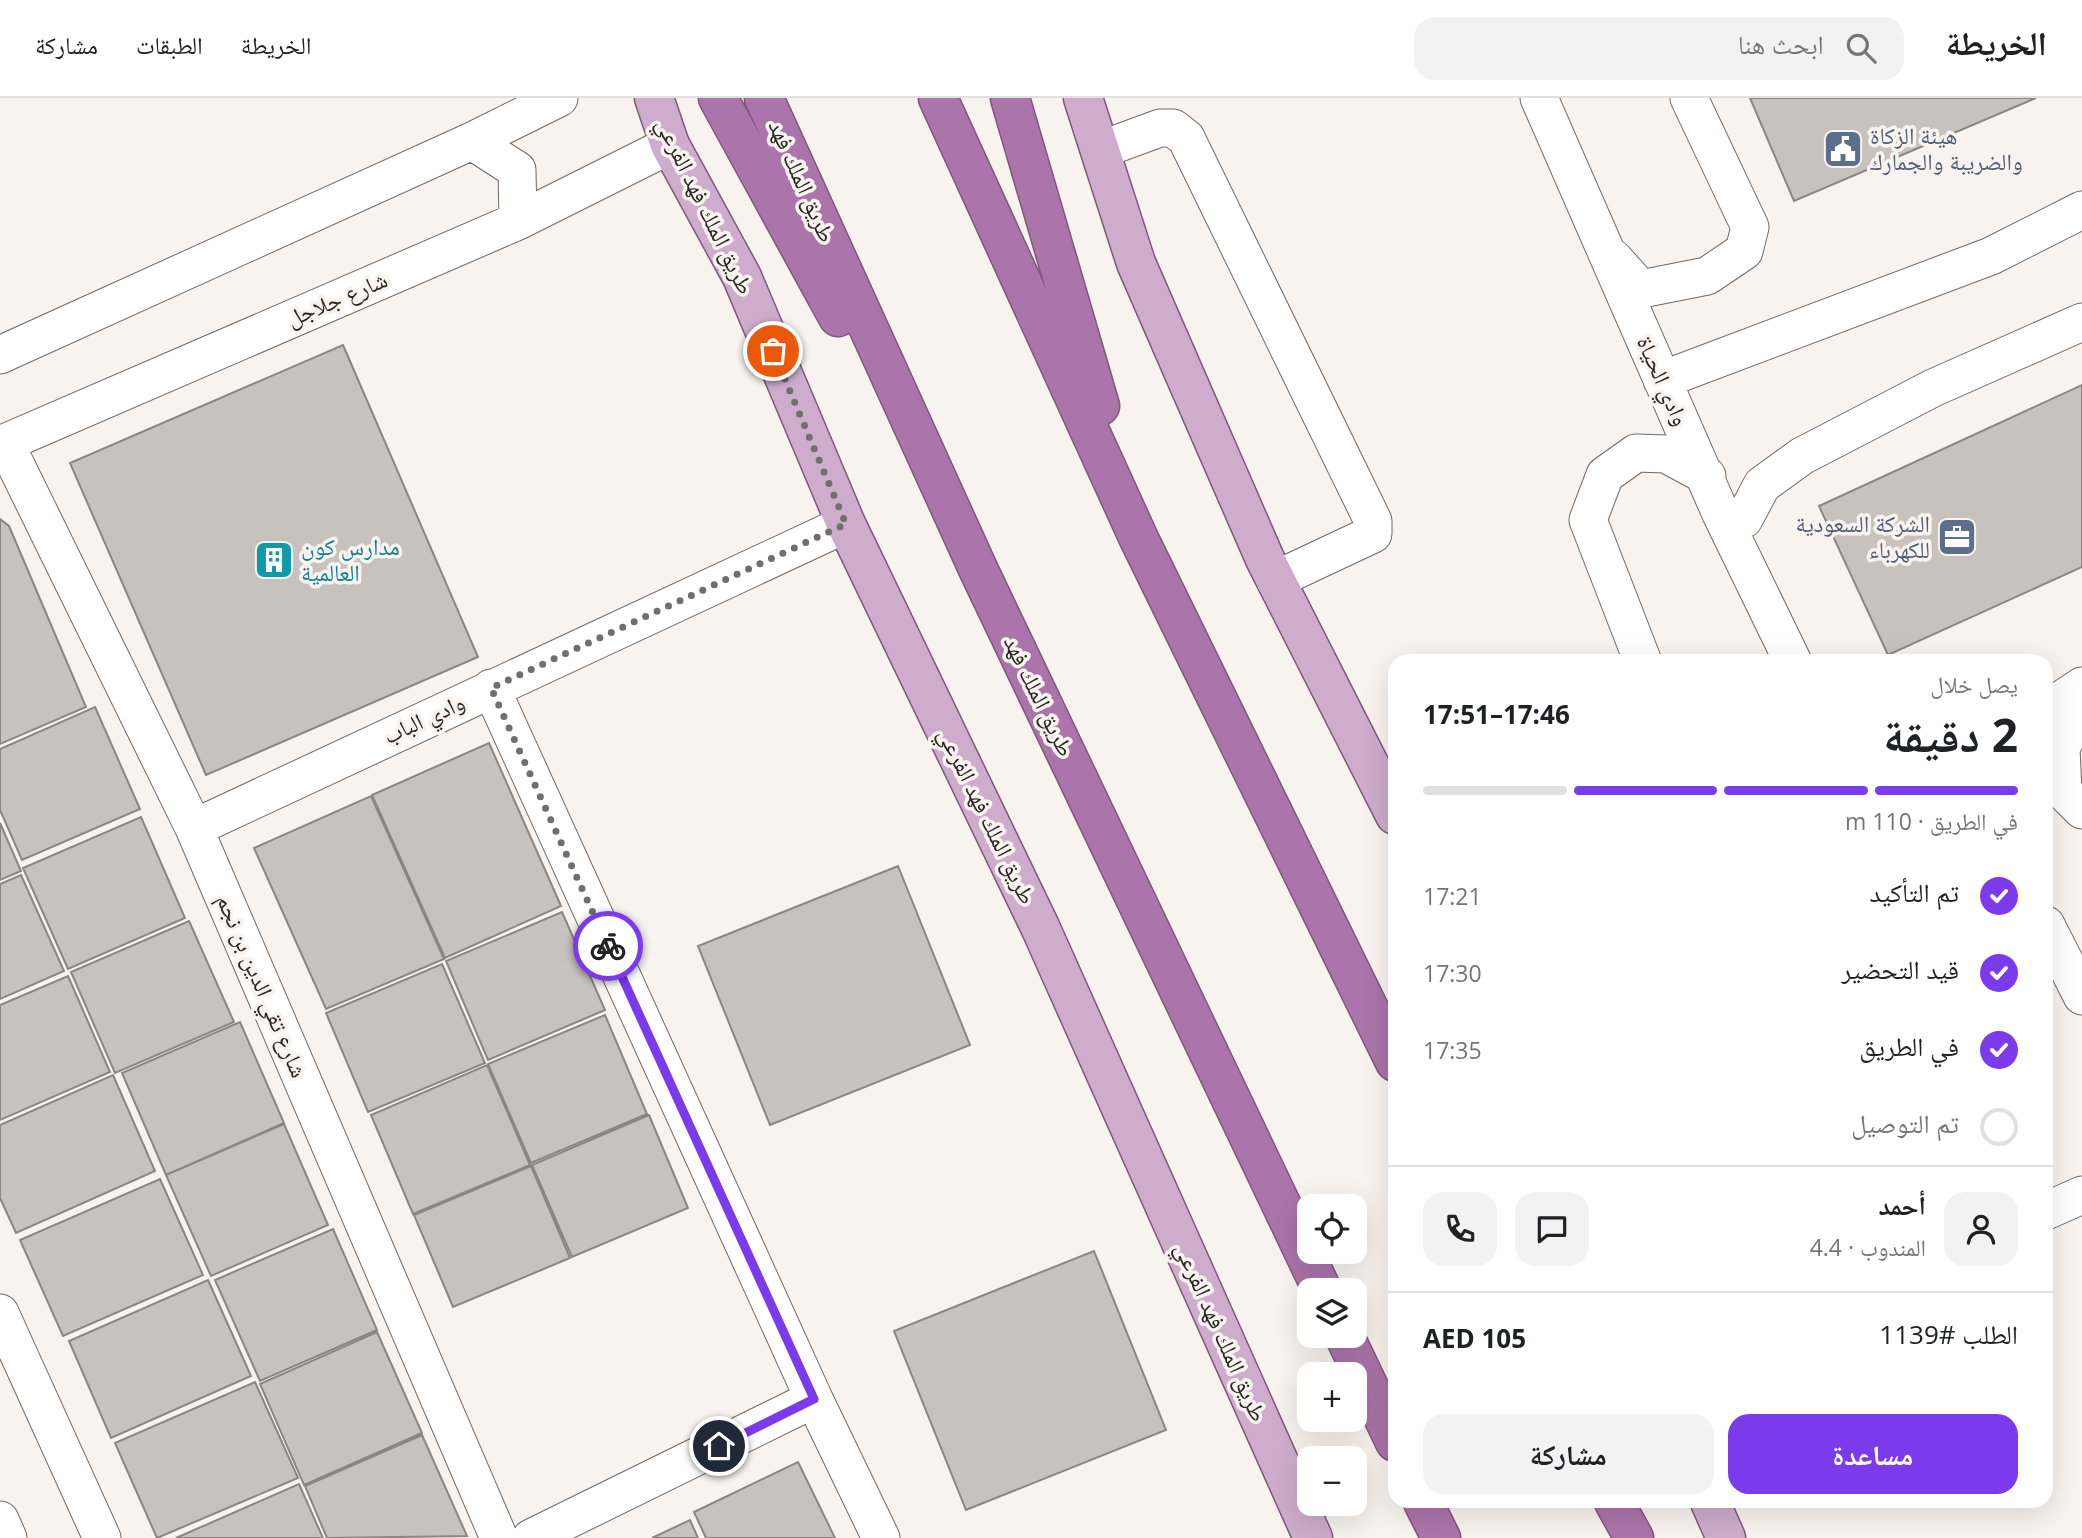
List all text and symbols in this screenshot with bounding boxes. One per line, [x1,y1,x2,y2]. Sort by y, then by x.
search box [1414,17,1904,80]
text: الخريطة [1946,20,2047,65]
text: ابحث هنا [1738,26,1824,62]
text: مشاركة [35,28,98,61]
text: الطبقات [136,28,203,61]
text: الخريطة [241,28,311,61]
icon: search [1842,29,1880,67]
street label: طريق الملك فهد الفرعي [646,112,763,301]
street label: طريق الملك فهد [762,114,844,247]
place label: هيئة الزكاة والضريبة والجمارك [1870,119,2023,177]
public building icon: هيئة الزكاة والضريبة والجمارك [1822,128,1864,170]
street label: شارع جلاجل [281,263,392,334]
pin [743,321,803,381]
street label: وادي الحياة [1626,331,1698,432]
icon: bag [754,332,792,370]
place label: الشركة السعودية للكهرباء [1796,507,1930,565]
office icon: الشركة السعودية للكهرباء [1936,516,1978,558]
place label: مدارس كون العالمية [301,530,400,588]
building icon: مدارس كون العالمية [253,539,295,581]
street label: طريق الملك فهد [997,630,1083,761]
text: يصل خلال [1930,668,2018,700]
street label: وادي الباب [378,685,471,754]
text: 17:46–17:51 [1423,696,1570,732]
text: 2 دقيقة [1883,703,2018,765]
street label: طريق الملك فهد الفرعي [928,722,1045,911]
text: في الطريق · 110 m [1845,805,2018,837]
text: تم التأكيد [1869,874,1959,910]
icon: check [1980,877,2018,915]
text: 17:21 [1423,880,1482,912]
street label: شارع تقي الدين بن نجم [206,889,316,1084]
courier [573,911,643,981]
icon: bike [589,927,627,965]
text: قيد التحضير [1841,951,1959,987]
icon: check [1980,954,2018,992]
text: 17:30 [1423,957,1482,989]
text: في الطريق [1859,1028,1959,1064]
icon: check [1980,1031,2018,1069]
text: 17:35 [1423,1034,1482,1066]
text: تم التوصيل [1851,1105,1959,1141]
text: أحمد [1878,1187,1926,1223]
button: phone [1423,1192,1497,1266]
button: chat [1515,1192,1589,1266]
button: person [1944,1192,2018,1266]
map controls [1297,1194,1367,1516]
button: locate [1297,1194,1367,1264]
text: المندوب · 4.4 [1810,1231,1926,1263]
street label: طريق الملك فهد الفرعي [1165,1237,1276,1428]
button: layers [1297,1278,1367,1348]
text: الطلب #1139 [1879,1316,2018,1352]
text: AED 105 [1423,1320,1526,1356]
button: + [1297,1362,1367,1432]
button: مشاركة [1423,1414,1714,1494]
button: مساعدة [1728,1414,2018,1494]
pin [689,1416,749,1476]
icon: home [700,1427,738,1465]
button: − [1297,1446,1367,1516]

